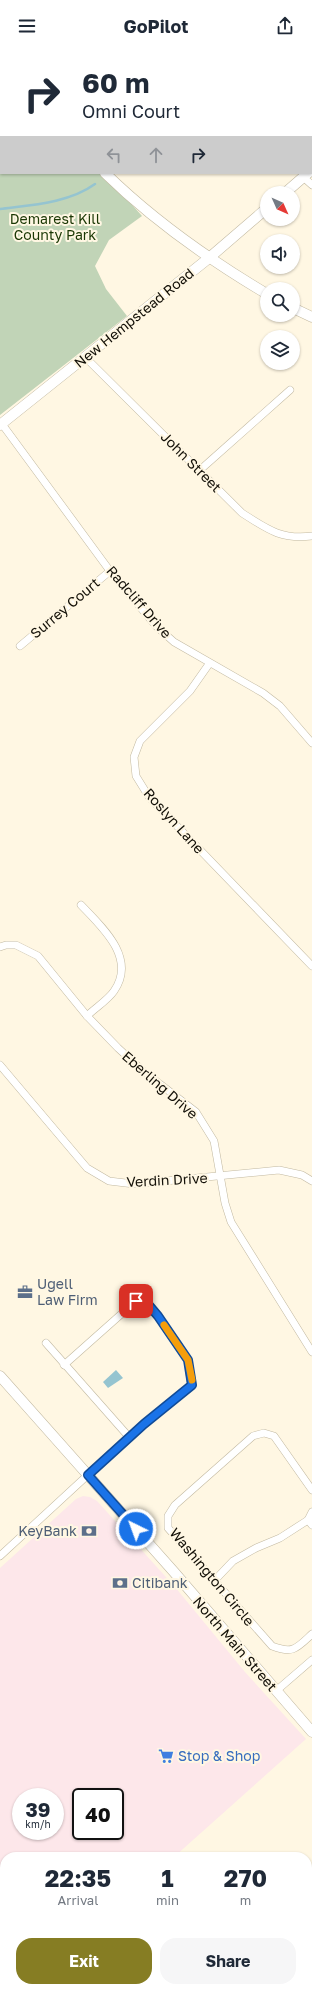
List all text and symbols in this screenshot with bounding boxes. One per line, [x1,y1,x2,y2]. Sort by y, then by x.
icon: menu [16,15,38,37]
text: GoPilot [124,15,188,37]
icon: share [274,15,296,37]
text: 60 m [82,66,149,99]
icon: right [16,68,68,120]
text: Omni Court [82,100,180,122]
icon: left [103,144,125,166]
icon: ahead [145,144,167,166]
icon: right [187,144,209,166]
north arrow [260,186,300,226]
map controls [260,186,300,370]
park label: Demarest Kill County Park [10,210,100,243]
button: sound [260,234,300,274]
street label: New Hempstead Road [71,264,197,371]
button: search [260,282,300,322]
button: layers [260,330,300,370]
street label: John Street [158,428,225,495]
street label: Radcliff Drive [103,562,175,641]
street label: Surrey Court [27,574,103,641]
street label: Roslyn Lane [141,784,208,857]
street label: Eberling Drive [119,1047,202,1122]
street label: Verdin Drive [126,1169,208,1190]
place label: Ugell Law Firm [37,1275,98,1308]
office icon: Ugell Law Firm [16,1283,34,1301]
pin [119,1284,153,1318]
icon: arrive [125,1290,147,1312]
position arrow [115,1508,157,1550]
place label: KeyBank [18,1522,77,1539]
bank icon: KeyBank [80,1522,98,1540]
street label: Washington Circle [166,1524,258,1629]
bank icon: Citibank [111,1574,129,1592]
place label: Citibank [132,1574,188,1591]
street label: North Main Street [190,1593,281,1694]
supermarket icon: Stop & Shop [157,1747,175,1765]
place label: Stop & Shop [178,1747,260,1764]
speed limit sign: 40 [72,1788,124,1840]
text: 39 [26,1797,50,1821]
text: km/h [25,1818,51,1830]
text: 22:35 [45,1863,111,1892]
text: 1 [161,1863,174,1892]
text: 270 [224,1863,267,1892]
text: Arrival [58,1892,98,1908]
text: min [156,1892,179,1908]
text: m [240,1892,251,1908]
button: Exit [16,1938,152,1984]
button: Share [160,1938,296,1984]

